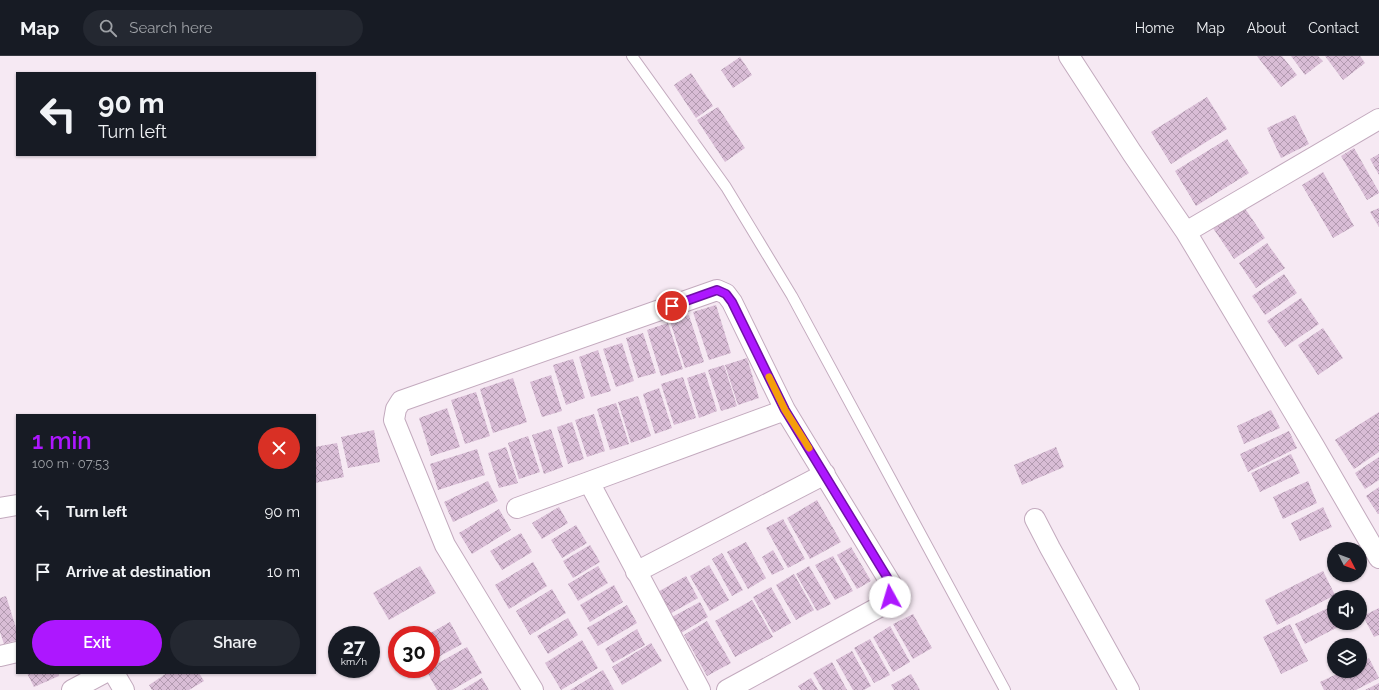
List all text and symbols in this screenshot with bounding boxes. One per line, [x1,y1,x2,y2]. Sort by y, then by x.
search box [83,10,363,46]
text: Map [20,17,59,39]
icon: search [97,17,119,39]
text: Search here [129,19,213,37]
text: Home [1135,20,1174,36]
text: Map [1196,20,1225,36]
text: About [1247,20,1286,36]
text: Contact [1308,20,1359,36]
text: 90 m [98,87,164,120]
icon: left [32,88,84,140]
text: Turn left [98,121,167,142]
pin [655,289,689,323]
icon: arrive [661,295,683,317]
text: 1 min [32,426,92,455]
button: close [258,427,300,469]
text: 100 m · 07:53 [32,456,109,471]
icon: left [32,501,54,523]
text: Turn left [66,503,127,521]
text: 90 m [264,503,300,521]
north arrow [1327,542,1367,582]
map controls [1327,542,1367,678]
icon: arrive [32,561,54,583]
text: Arrive at destination [66,563,211,581]
text: 10 m [267,563,300,581]
position arrow [869,576,911,618]
button: sound [1327,590,1367,630]
button: Exit [32,620,162,666]
button: Share [170,620,300,666]
speed limit sign: 30 [388,626,440,678]
text: 27 [343,635,365,659]
button: layers [1327,638,1367,678]
text: km/h [341,656,367,667]

